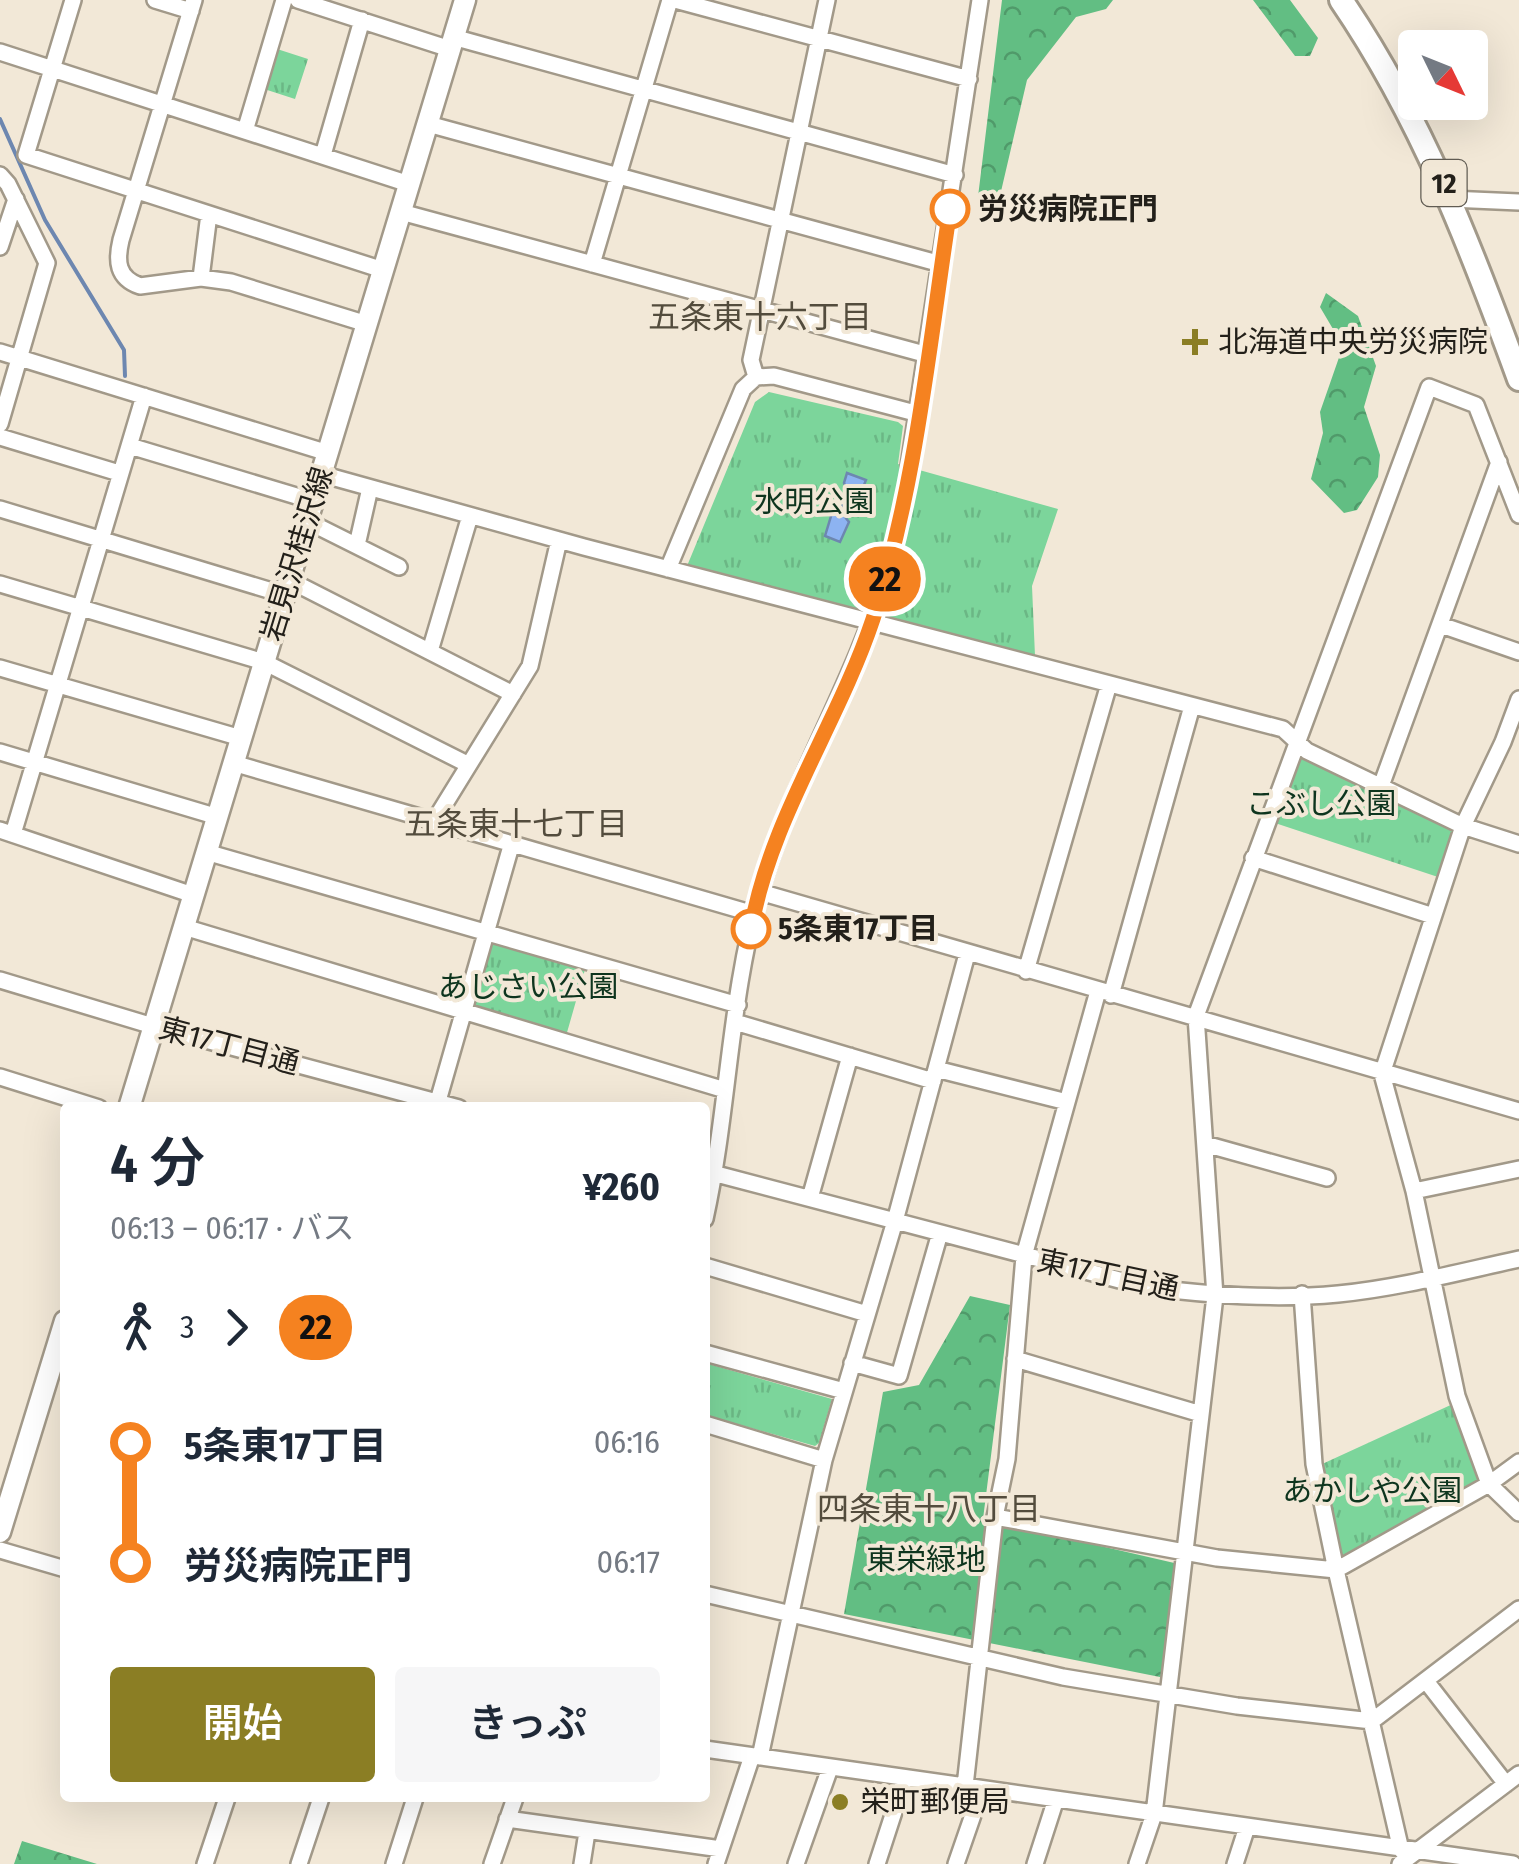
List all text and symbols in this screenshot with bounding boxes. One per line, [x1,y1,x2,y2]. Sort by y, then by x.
north arrow [1398,30,1488,120]
map controls [1398,30,1488,120]
road number: 12 [1422,160,1466,206]
marker: 労災病院正門 [931,190,969,228]
place label: 労災病院正門 [978,191,1158,227]
district label: 五条東十六丁目 [648,298,872,336]
place label: 北海道中央労災病院 [1218,324,1488,360]
marker: 北海道中央労災病院 [1182,329,1208,355]
street label: 岩見沢桂沢線 [253,463,341,645]
park label: 水明公園 [754,484,874,520]
line badge: 22 [840,546,930,612]
text: 22 [869,558,901,600]
park label: こぶし公園 [1246,786,1396,822]
district label: 五条東十七丁目 [404,805,628,843]
marker: 5条東17丁目 [732,910,770,948]
place label: 5条東17丁目 [778,911,938,947]
park label: あじさい公園 [438,969,618,1005]
street label: 東17丁目通 [155,1010,303,1082]
text: 4 分 [110,1131,205,1197]
text: ¥260 [583,1164,660,1210]
text: 06:13 – 06:17 · バス [110,1209,354,1247]
street label: 東17丁目通 [1034,1242,1182,1308]
icon: walk [110,1300,165,1355]
icon: forward [209,1300,264,1355]
text: 22 [299,1306,332,1348]
text: 3 [180,1308,194,1346]
text: 5条東17丁目 [184,1423,387,1469]
text: 06:16 [594,1423,660,1461]
park label: あかしや公園 [1282,1473,1462,1509]
district label: 四条東十八丁目 [817,1490,1041,1528]
park label: 東栄緑地 [866,1542,986,1578]
text: 労災病院正門 [184,1543,412,1589]
text: 06:17 [597,1543,660,1581]
button: 開始 [110,1667,375,1782]
button: きっぷ [395,1667,660,1782]
place label: 栄町郵便局 [860,1784,1010,1820]
marker: 栄町郵便局 [829,1791,851,1813]

